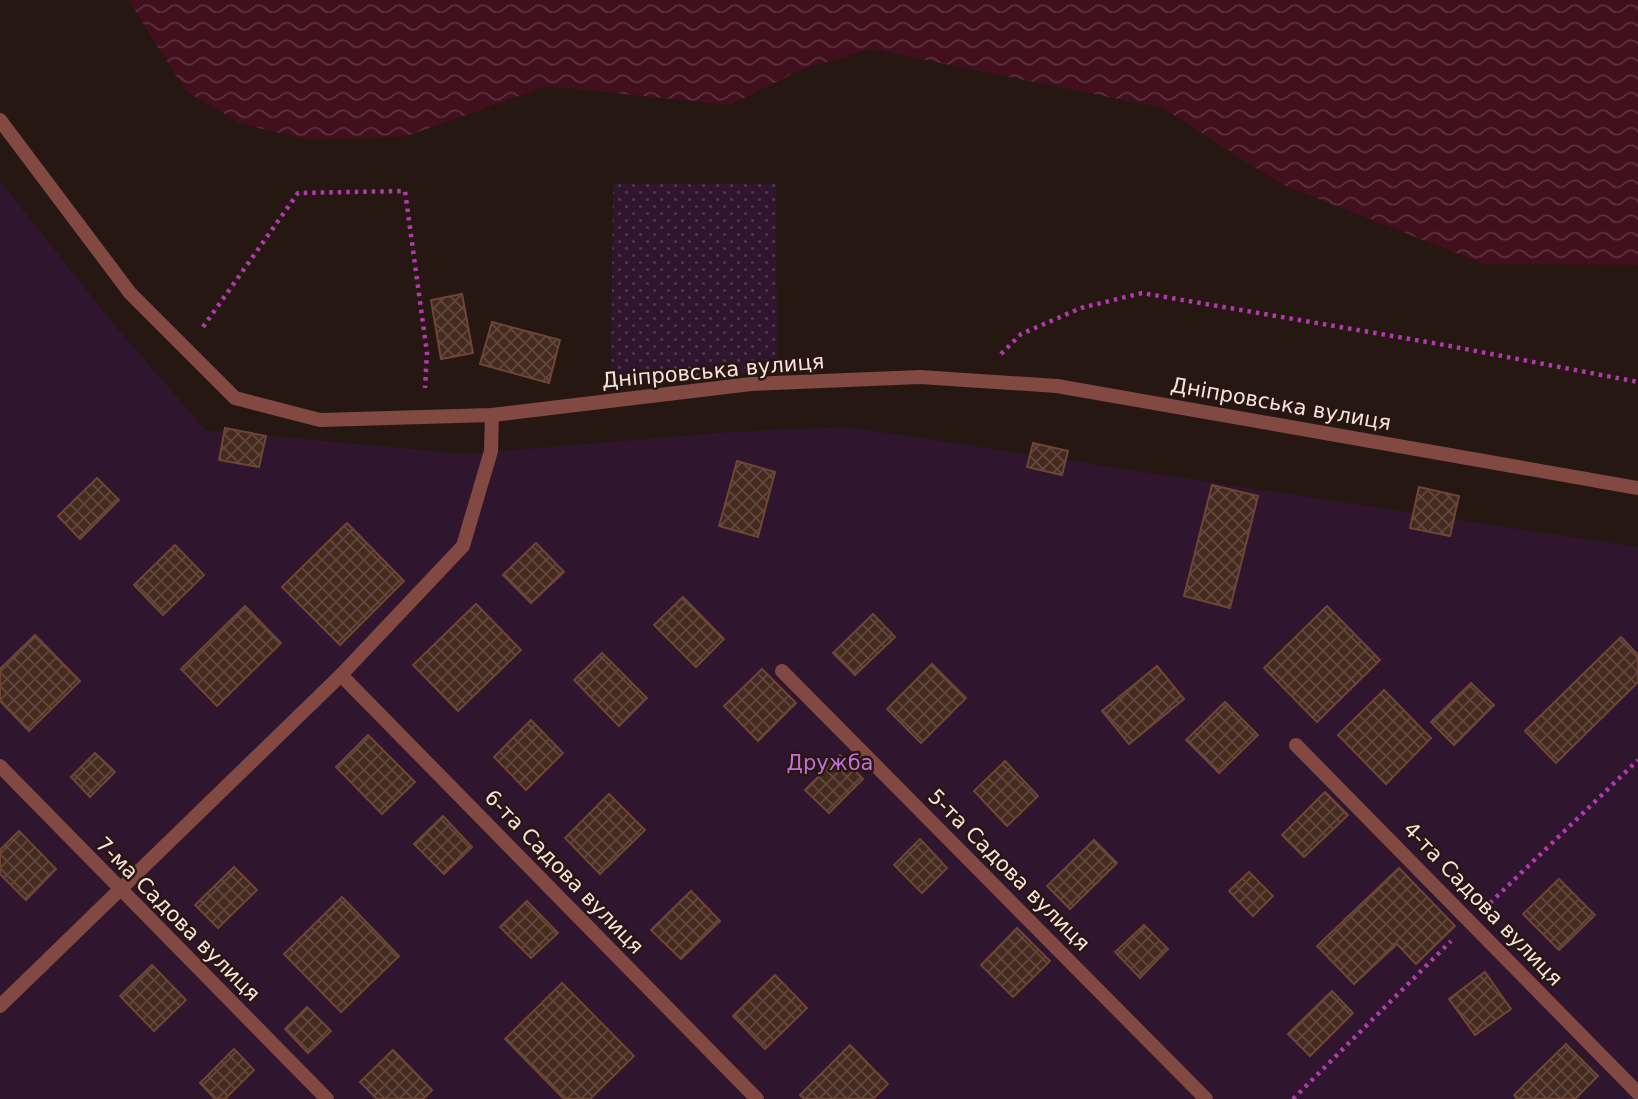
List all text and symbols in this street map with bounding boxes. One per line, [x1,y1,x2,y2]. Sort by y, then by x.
street label: Дніпровська вулиця [601,349,825,393]
street label: Дніпровська вулиця [1169,373,1393,435]
park label: Дружба [787,751,873,775]
street label: 5-та Садова вулиця [923,784,1095,956]
street label: 6-та Садова вулиця [480,785,648,959]
street label: 4-та Садова вулиця [1399,817,1567,991]
street label: 7-ма Садова вулиця [91,832,265,1006]

